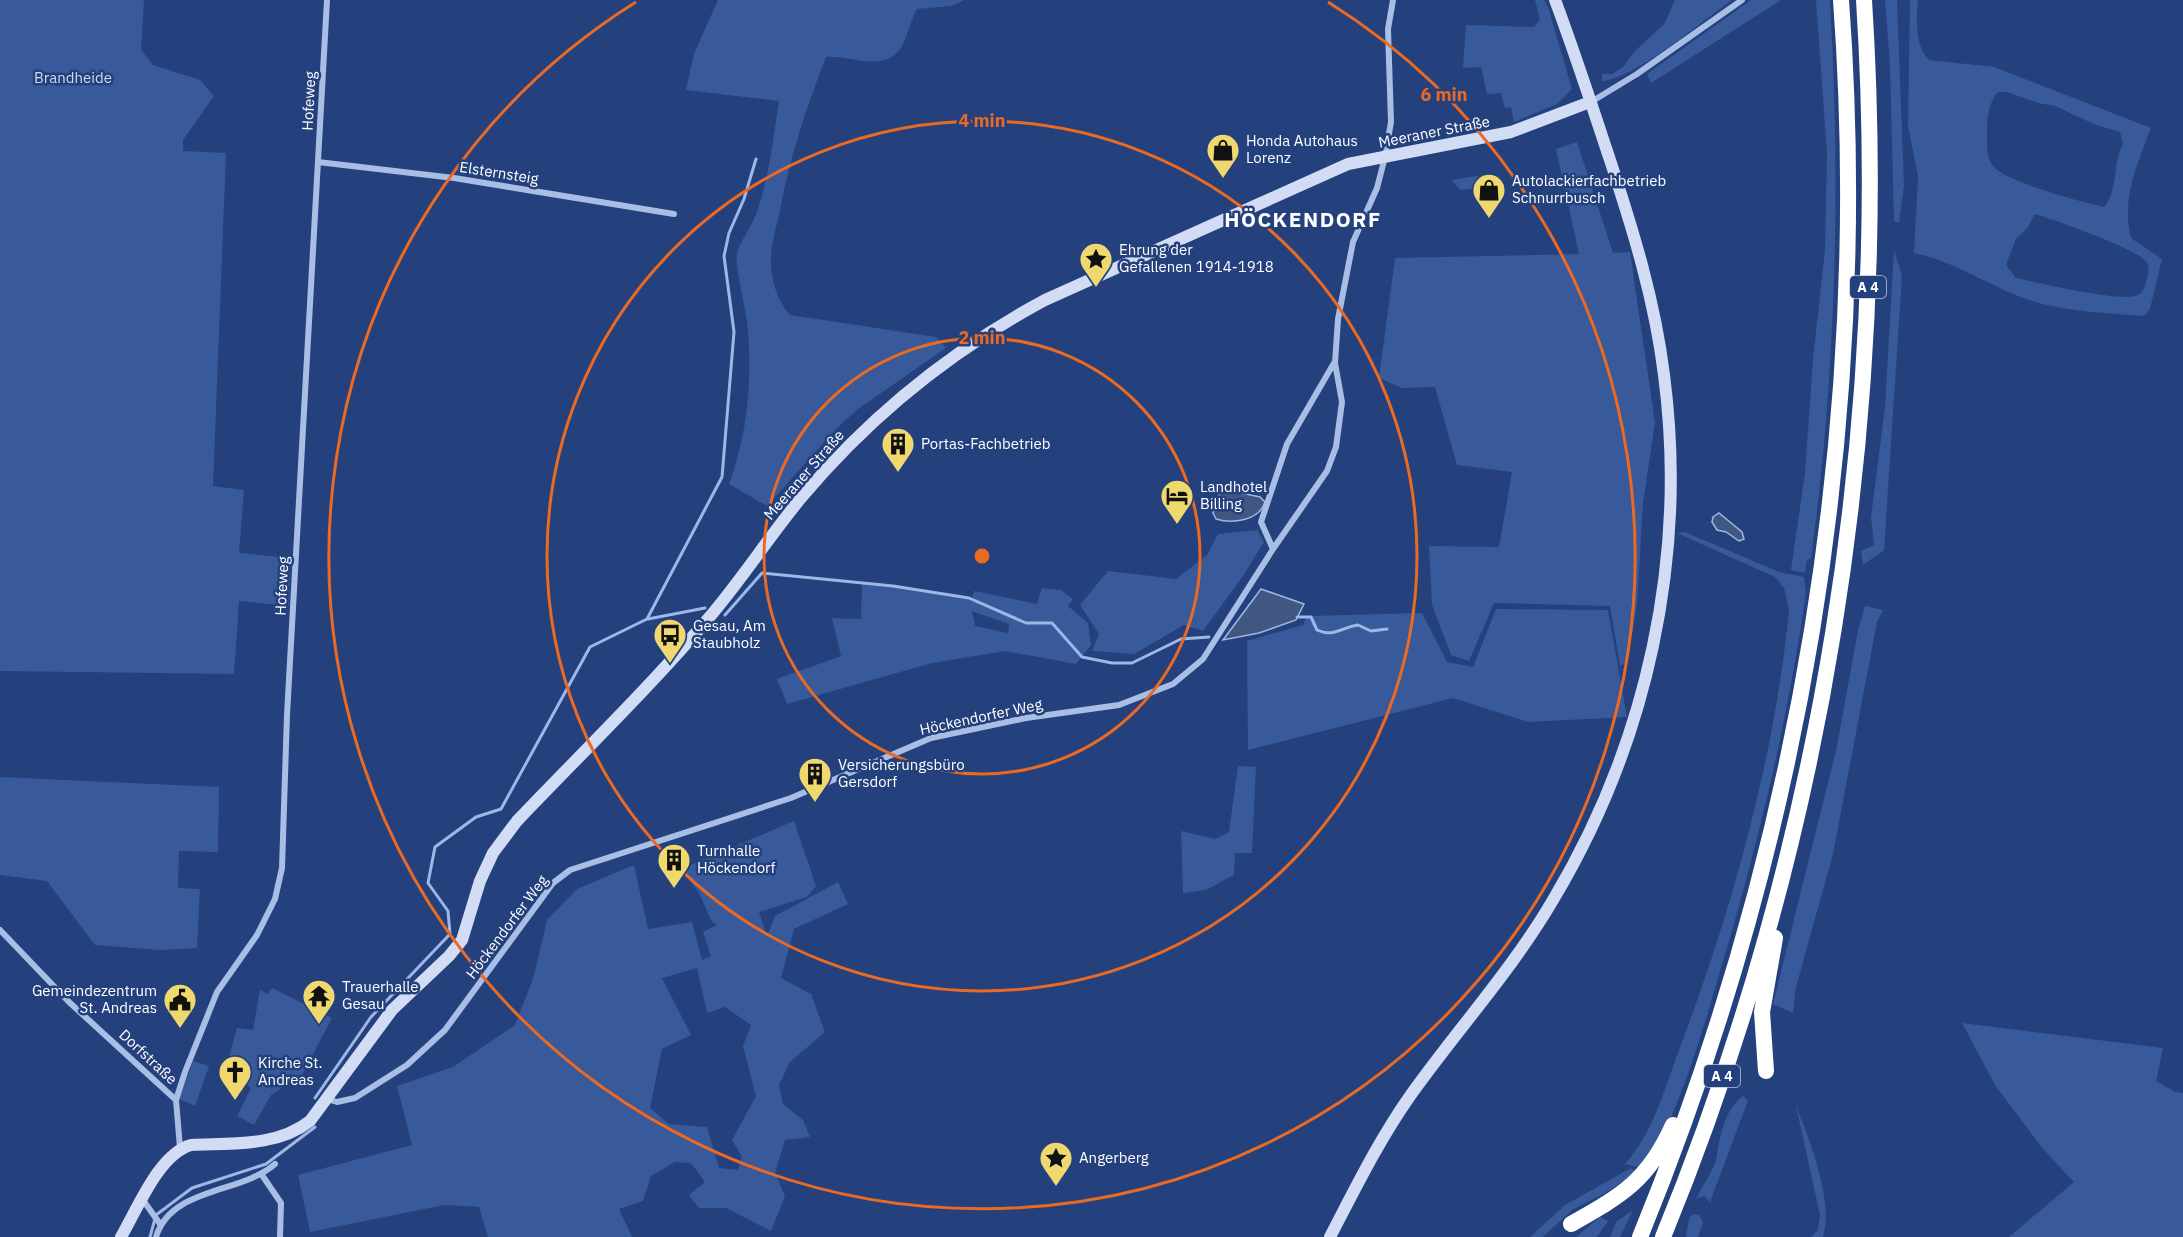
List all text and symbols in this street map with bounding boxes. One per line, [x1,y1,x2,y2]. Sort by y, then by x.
park label: Brandheide [34,68,112,87]
street label: Hofeweg [297,71,320,131]
text: 6 min [1420,83,1468,106]
text: 4 min [958,109,1006,132]
street label: Meeraner Straße [1377,111,1491,152]
place label: Honda Autohaus Lorenz [1246,131,1358,167]
shop icon: Honda Autohaus Lorenz [1205,132,1241,179]
street label: Elsternsteig [458,157,540,188]
place label: Autolackierfachbetrieb Schnurrbusch [1512,171,1666,207]
shop icon: Autolackierfachbetrieb Schnurrbusch [1471,172,1507,219]
district label: HÖCKENDORF [1224,205,1382,233]
place label: Ehrung der Gefallenen 1914-1918 [1119,240,1274,276]
place icon: Ehrung der Gefallenen 1914-1918 [1078,241,1114,288]
road number: A 4 [1850,276,1886,298]
text: 2 min [958,326,1006,349]
street label: Meeraner Straße [759,426,848,524]
building icon: Portas-Fachbetrieb [880,426,916,473]
place label: Portas-Fachbetrieb [921,434,1050,453]
place label: Landhotel Billing [1200,477,1267,513]
hotel icon: Landhotel Billing [1159,478,1195,525]
centre of rings [972,546,992,566]
street label: Hofeweg [270,556,293,616]
place label: Gesau, Am Staubholz [693,616,766,652]
bus stop icon: Gesau, Am Staubholz [652,617,688,664]
street label: Höckendorfer Weg [918,694,1044,739]
place label: Versicherungsbüro Gersdorf [838,755,965,791]
building icon: Versicherungsbüro Gersdorf [797,756,833,803]
place label: Turnhalle Höckendorf [697,841,776,877]
building icon: Turnhalle Höckendorf [656,842,692,889]
street label: Höckendorfer Weg [461,871,552,982]
place label: Trauerhalle Gesau [342,977,418,1013]
temple icon: Trauerhalle Gesau [301,978,337,1025]
place label: Gemeindezentrum St. Andreas [32,981,157,1017]
public building icon: Gemeindezentrum St. Andreas [162,982,198,1029]
street label: Dorfstraße [115,1025,181,1088]
place label: Kirche St. Andreas [258,1053,323,1089]
church icon: Kirche St. Andreas [217,1054,253,1101]
road number: A 4 [1704,1065,1740,1087]
place icon: Angerberg [1038,1140,1074,1187]
place label: Angerberg [1079,1148,1149,1167]

